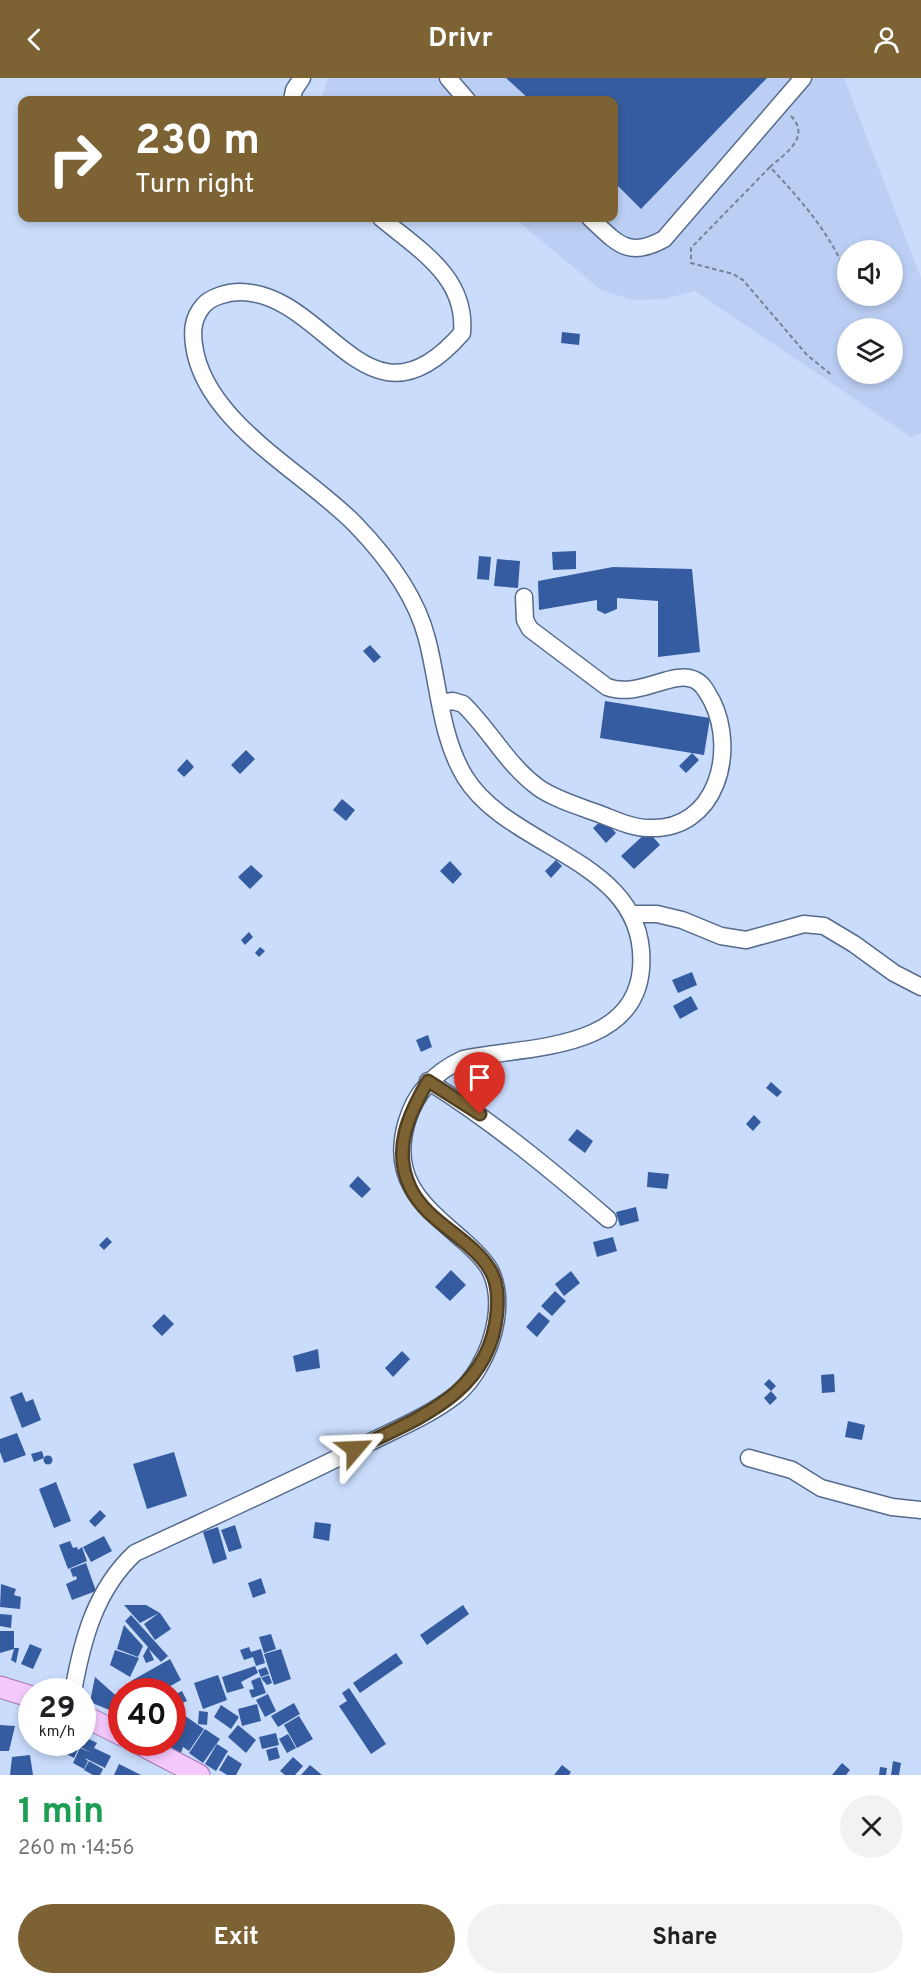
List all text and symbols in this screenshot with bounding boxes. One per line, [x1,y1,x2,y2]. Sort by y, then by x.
text: Drivr [428,22,493,56]
icon: back [18,23,51,56]
icon: person [870,23,903,56]
text: 230 m [135,116,260,169]
icon: right [36,120,114,198]
text: Turn right [135,168,254,202]
map controls [837,240,903,384]
button: sound [837,240,903,306]
button: layers [837,318,903,384]
pin [454,1052,505,1114]
icon: arrive [463,1061,496,1094]
position arrow [323,1417,387,1481]
speed limit sign: 40 [108,1678,186,1756]
text: 29 [39,1691,75,1728]
text: km/h [39,1723,75,1742]
text: 1 min [18,1790,104,1836]
button: close [840,1795,903,1858]
text: 260 m · 14:56 [18,1836,134,1862]
button: Exit [18,1904,455,1973]
button: Share [467,1904,903,1973]

